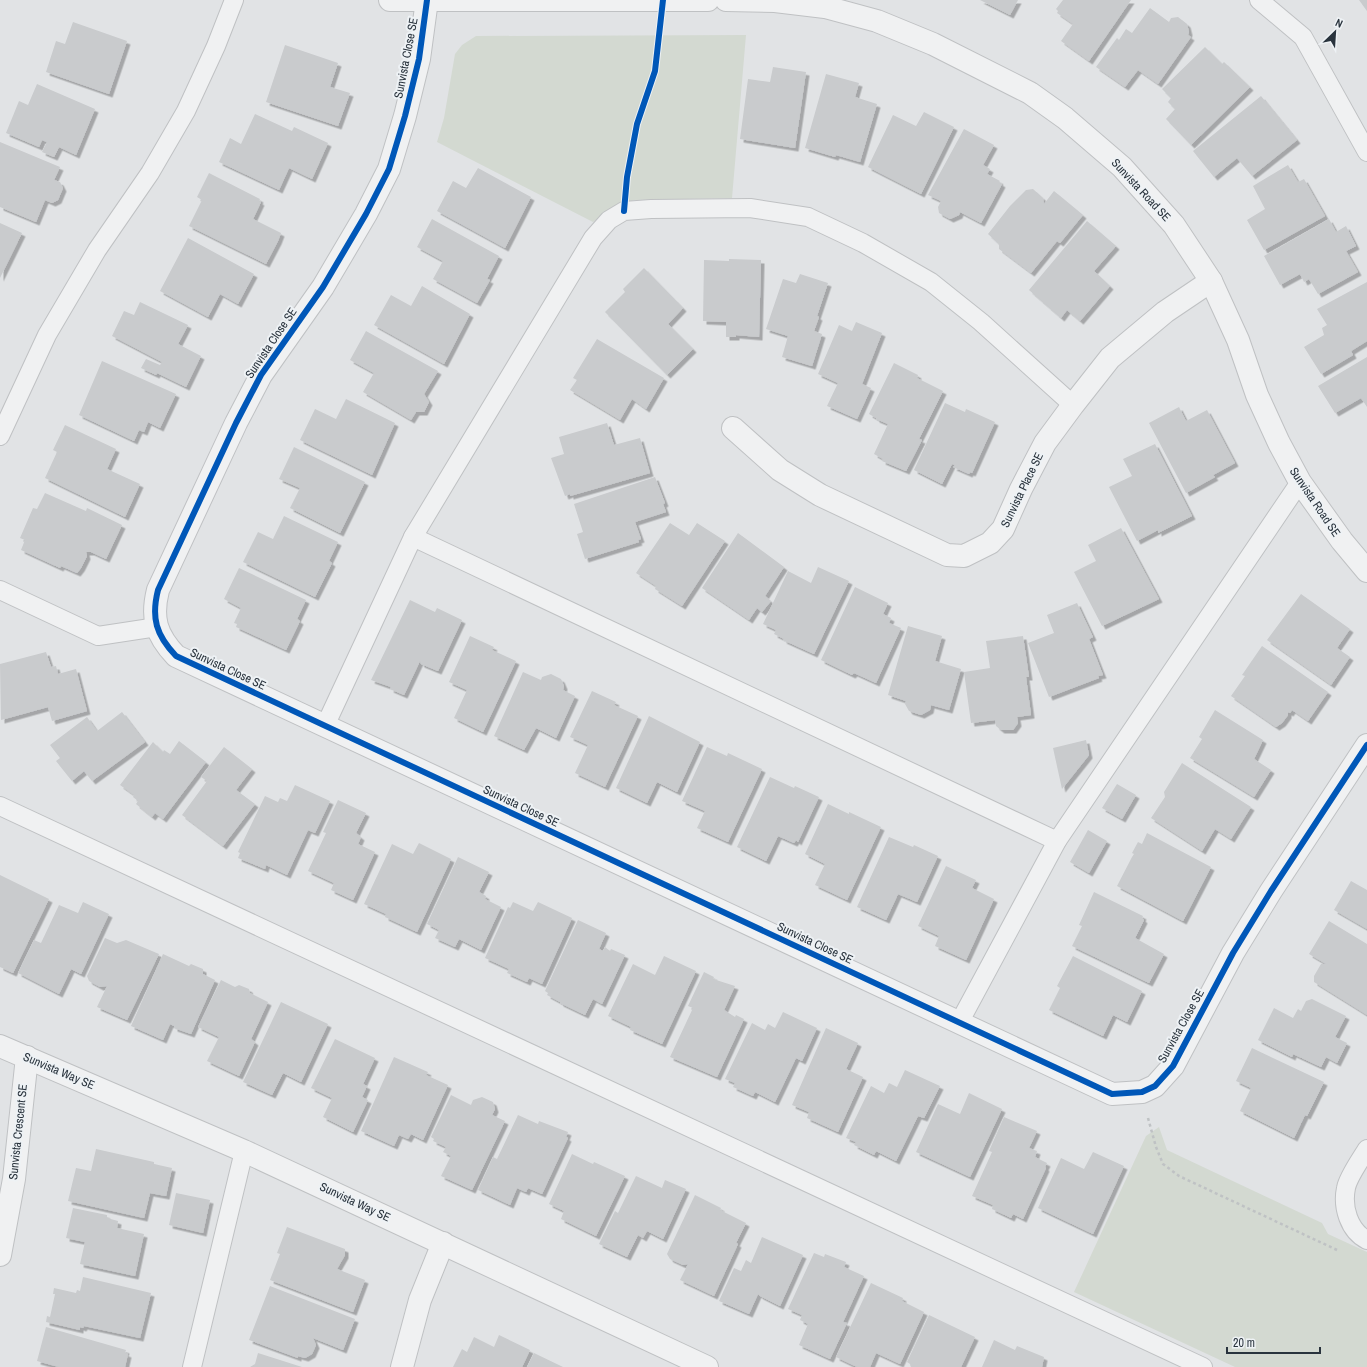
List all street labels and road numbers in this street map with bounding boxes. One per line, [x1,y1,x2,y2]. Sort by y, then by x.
street label: Sunvista Close SE [390,16,422,100]
street label: Sunvista Road SE [1108,155,1174,225]
street label: Sunvista Close SE [241,305,301,381]
street label: Sunvista Place SE [997,450,1047,530]
street label: Sunvista Road SE [1286,464,1344,540]
street label: Sunvista Close SE [187,644,269,694]
street label: Sunvista Close SE [480,781,562,831]
street label: Sunvista Close SE [774,918,856,968]
street label: Sunvista Close SE [1154,986,1208,1066]
street label: Sunvista Way SE [21,1049,97,1093]
street label: Sunvista Crescent SE [5,1083,31,1181]
street label: Sunvista Way SE [317,1179,393,1225]

